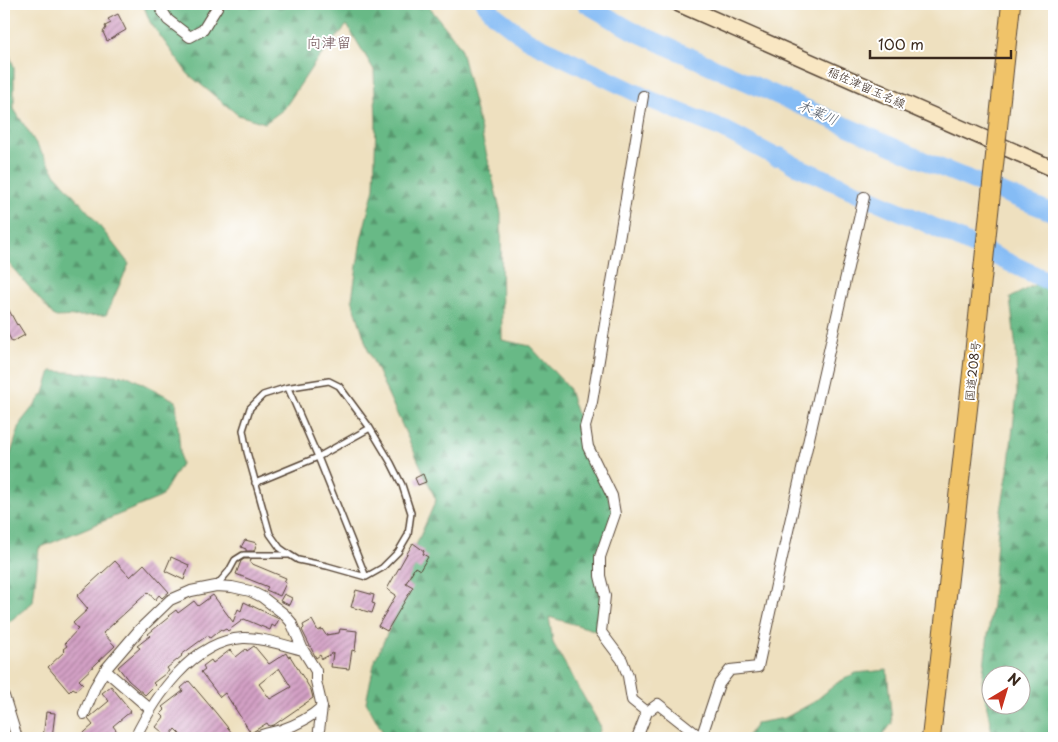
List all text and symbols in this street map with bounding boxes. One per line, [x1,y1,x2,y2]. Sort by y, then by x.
scale bar [870,28,1012,60]
district label: 向津留 [306,30,352,53]
text: 100 m [878,32,924,55]
street label: 稲佐津留玉名線 [825,62,909,112]
water label: 木葉川 [795,94,841,130]
street label: 国道208号 [960,340,984,402]
north arrow [980,664,1030,714]
text: N [1003,668,1025,691]

